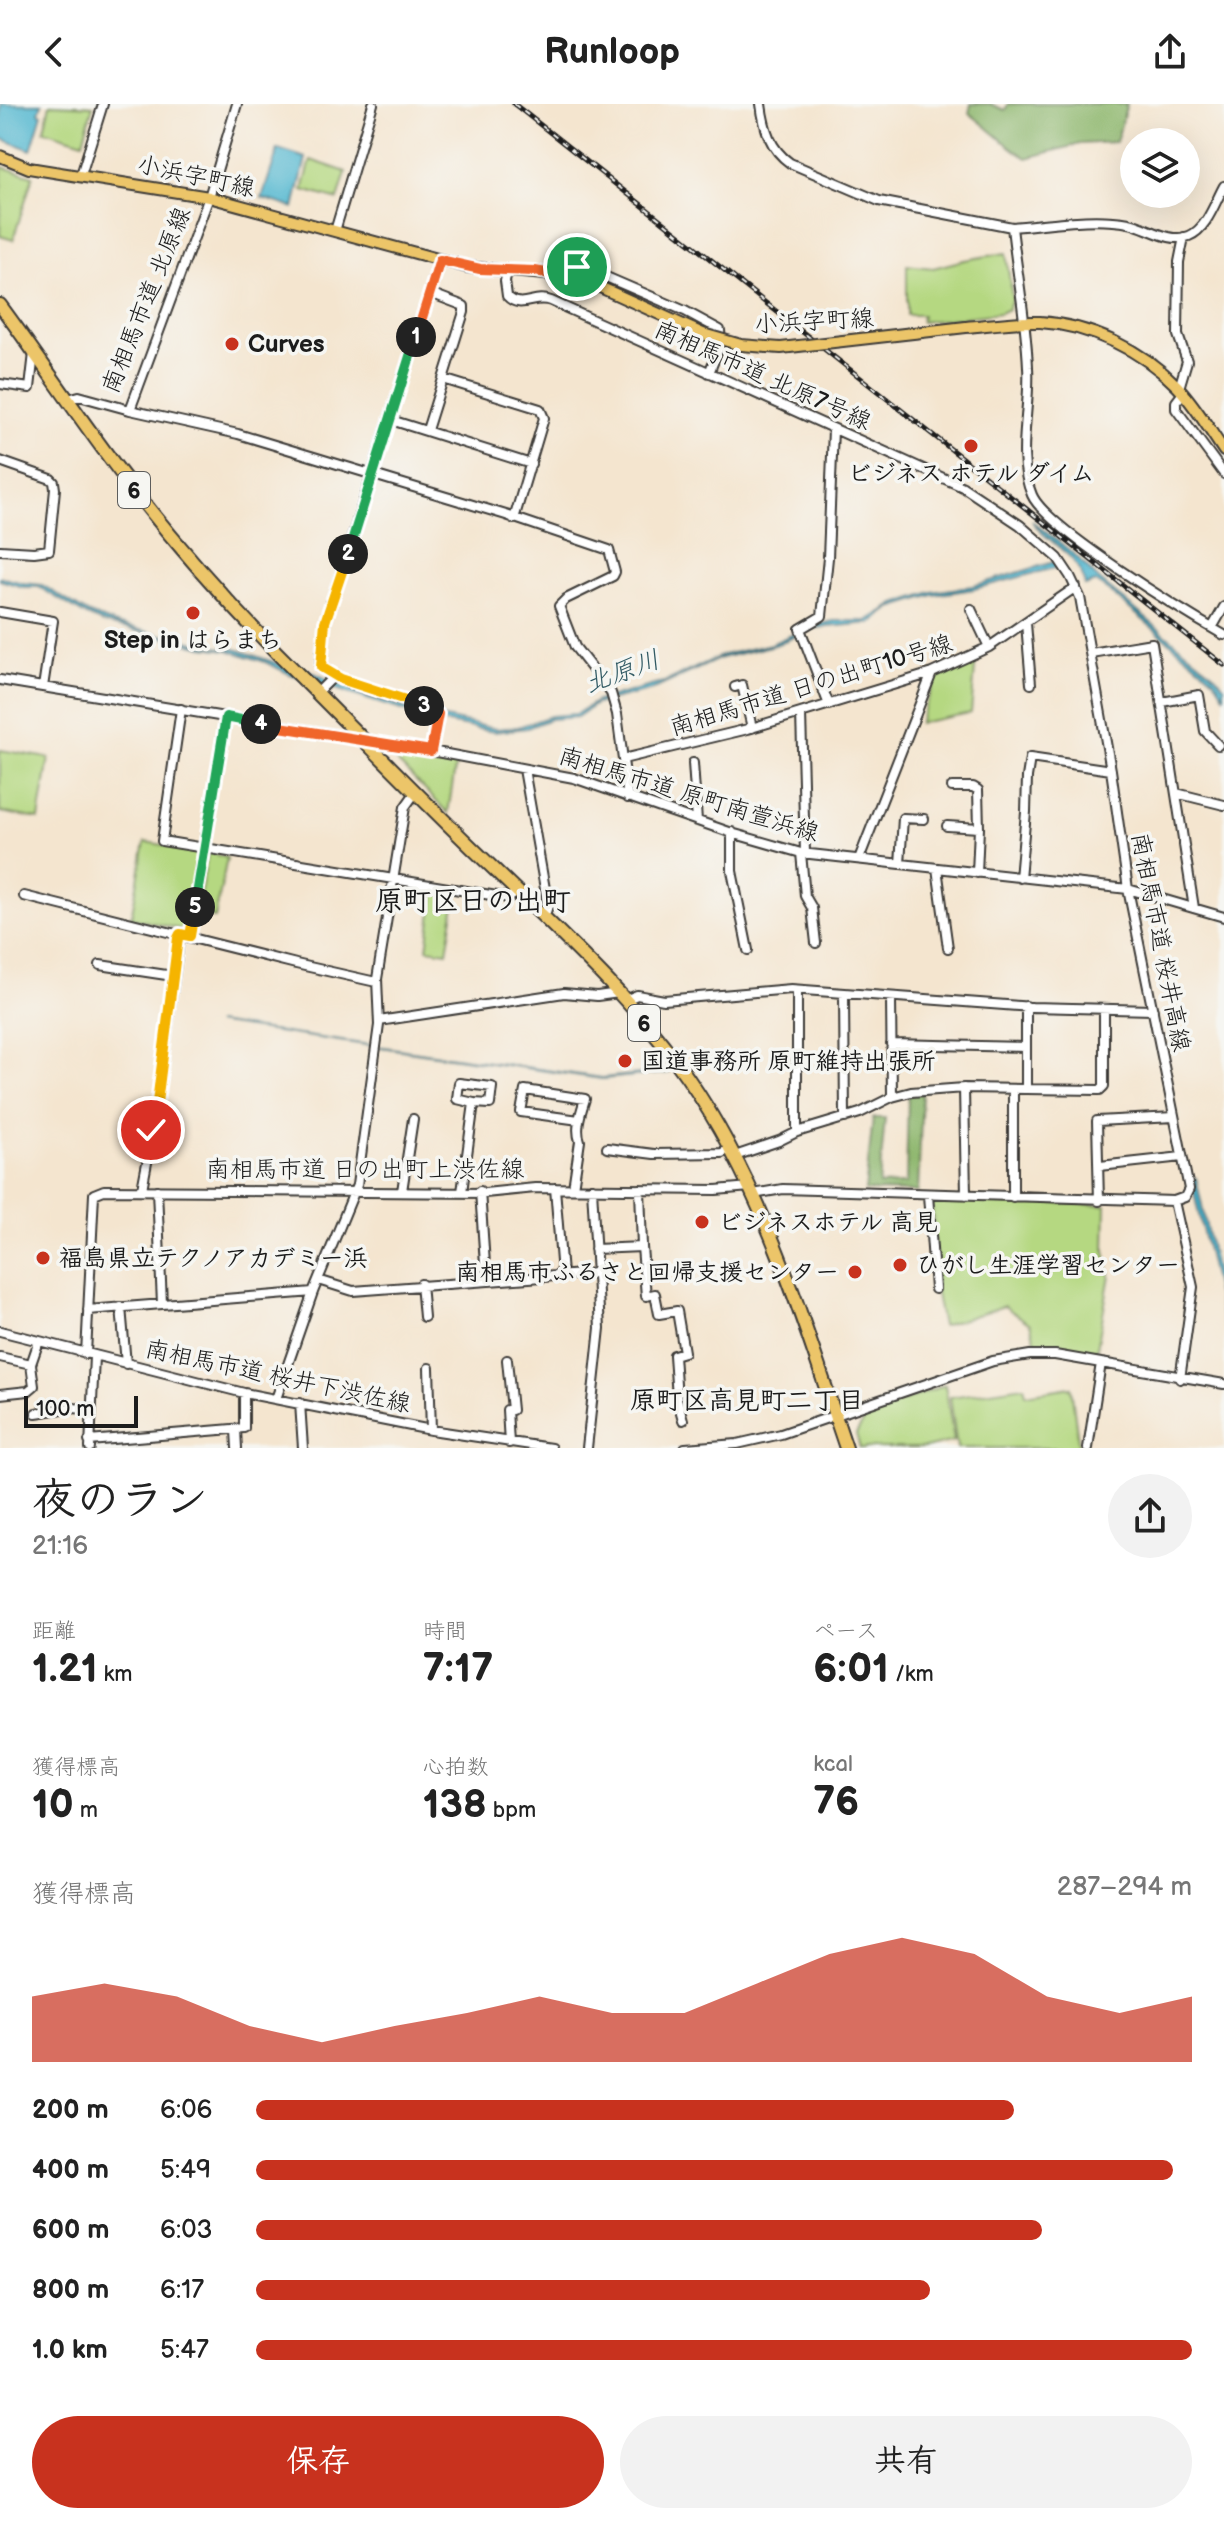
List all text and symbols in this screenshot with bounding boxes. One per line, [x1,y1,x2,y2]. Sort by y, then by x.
icon: back [32,30,76,74]
icon: share [1148,30,1192,74]
text: Runloop [544,31,680,74]
map controls [1120,128,1200,208]
button: layers [1120,128,1200,208]
street label: 小浜字町線 [134,150,258,203]
street label: 南相馬市道 北原線 [96,203,197,398]
pin [543,233,611,301]
icon: arrive [555,245,599,289]
street label: 小浜字町線 [753,304,875,339]
street label: 南相馬市道 北原7号線 [650,315,876,436]
pin: 1 [396,317,436,357]
text: 1 [411,323,421,350]
place label: Curves [248,330,325,359]
marker: Curves [223,335,241,353]
marker: ビジネス ホテル ダイム [962,437,980,455]
place label: ビジネス ホテル ダイム [847,459,1095,488]
road number: 6 [118,472,150,508]
pin: 2 [328,534,368,574]
text: 2 [341,540,355,567]
marker: Step in はらまち [184,604,202,622]
place label: Step in はらまち [104,626,282,655]
street label: 南相馬市道 日の出町10号線 [666,629,956,742]
water label: 北原川 [581,645,664,700]
pin: 3 [404,686,444,726]
text: 3 [418,692,430,719]
pin: 4 [241,704,281,744]
text: 4 [255,710,267,737]
street label: 南相馬市道 原町南萱浜線 [555,741,822,848]
street label: 南相馬市道 桜井高線 [1125,830,1196,1054]
district label: 原町区日の出町 [375,885,571,918]
pin: 5 [175,887,215,927]
text: 5 [189,893,201,920]
road number: 6 [628,1005,660,1041]
place label: 国道事務所 原町維持出張所 [641,1047,935,1076]
marker: 国道事務所 原町維持出張所 [616,1052,634,1070]
pin [117,1096,185,1164]
icon: check [129,1108,173,1152]
street label: 南相馬市道 日の出町上渋佐線 [206,1155,524,1184]
place label: ビジネスホテル 高見 [718,1208,938,1237]
marker: ビジネスホテル 高見 [693,1213,711,1231]
place label: 福島県立テクノアカデミー浜 [59,1244,368,1273]
marker: 福島県立テクノアカデミー浜 [34,1249,52,1267]
place label: ひがし生涯学習センター [916,1251,1180,1280]
marker: ひがし生涯学習センター [891,1256,909,1274]
place label: 南相馬市ふるさと回帰支援センター [455,1258,839,1287]
marker: 南相馬市ふるさと回帰支援センター [846,1263,864,1281]
street label: 南相馬市道 桜井下渋佐線 [143,1334,413,1419]
district label: 原町区高見町二丁目 [630,1386,864,1417]
scale bar [24,1392,138,1428]
text: 100 m [36,1396,95,1423]
text: 夜のラン [32,1474,208,1527]
button: share [1108,1474,1192,1558]
text: 21:16 [32,1531,88,1562]
text: 距離 [32,1618,76,1645]
text: 時間 [423,1618,467,1645]
text: ペース [813,1618,878,1645]
text: 1.21 [32,1645,98,1693]
text: 7:17 [423,1645,493,1693]
text: 6:01 [813,1645,889,1693]
text: km [98,1661,133,1688]
text: /km [889,1661,934,1688]
text: kcal [813,1751,853,1778]
text: 獲得標高 [32,1754,120,1781]
text: 心拍数 [423,1754,489,1781]
text: 76 [813,1778,859,1826]
text: 10 [32,1781,74,1829]
text: 138 [423,1781,487,1829]
text: m [74,1797,98,1824]
text: bpm [487,1797,536,1824]
text: 287–294 m [1057,1872,1192,1903]
text: 獲得標高 [32,1879,136,1910]
text: 200 m [32,2095,109,2126]
text: 6:06 [160,2095,212,2126]
text: 400 m [32,2155,109,2186]
text: 5:49 [160,2155,211,2186]
text: 600 m [32,2215,109,2246]
text: 6:03 [160,2215,212,2246]
text: 800 m [32,2275,109,2306]
text: 6:17 [160,2275,204,2306]
text: 1.0 km [32,2335,108,2366]
text: 5:47 [160,2335,209,2366]
button: 保存 [32,2416,604,2508]
button: 共有 [620,2416,1192,2508]

